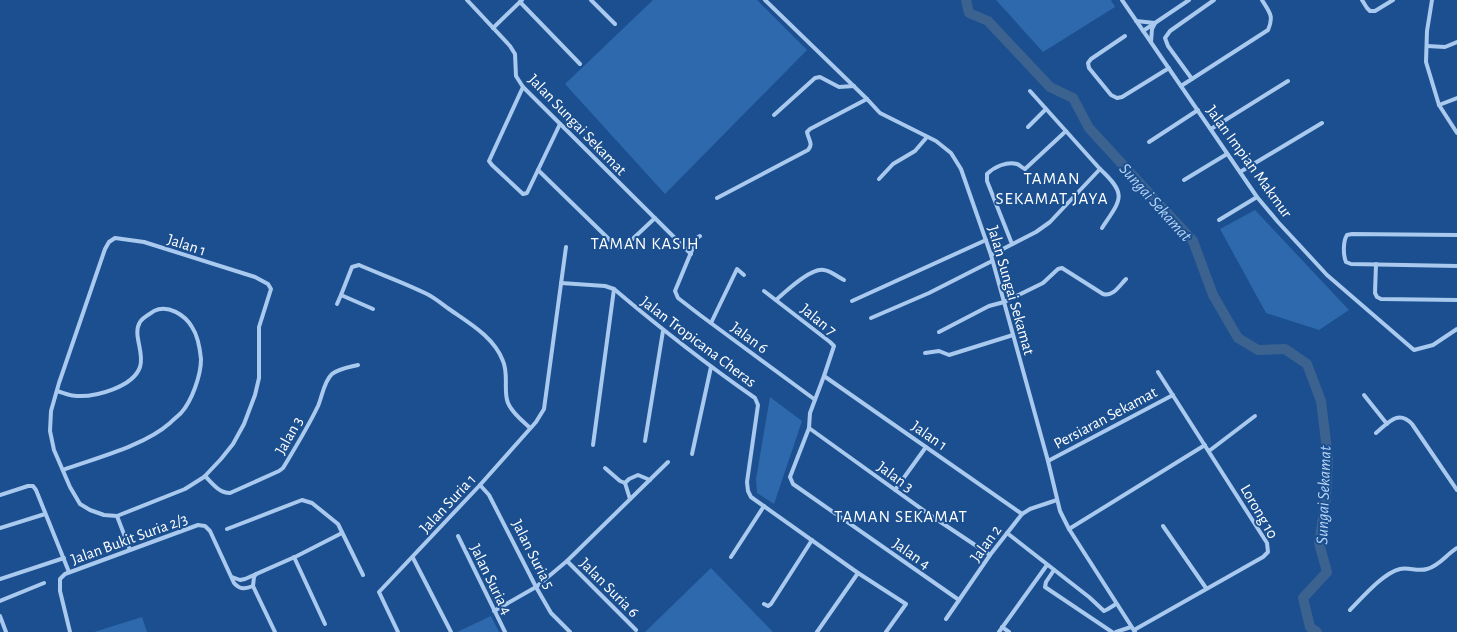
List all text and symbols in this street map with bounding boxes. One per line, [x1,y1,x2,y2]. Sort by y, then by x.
street label: Jalan Sungai Sekamat [525,71,629,178]
street label: Jalan Impian Makmur [1203,103,1296,221]
water label: Sungai Sekamat [1116,160,1195,245]
district label: TAMAN SEKAMAT JAYA [995,170,1109,207]
street label: Jalan Sungai Sekamat [985,224,1037,357]
street label: Jalan 1 [165,231,208,259]
district label: TAMAN KASIH [590,235,700,252]
street label: Jalan Tropicana Cheras [638,293,759,390]
street label: Jalan 7 [797,301,840,339]
street label: Jalan 6 [728,319,771,357]
street label: Persiaran Sekamat [1051,384,1160,452]
street label: Jalan 3 [272,414,306,457]
street label: Jalan 1 [909,418,950,454]
water label: Sungai Sekamat [1313,445,1334,545]
street label: Jalan 3 [874,458,917,495]
street label: Jalan Suria 1 [417,471,479,536]
street label: Lorong 10 [1237,482,1281,541]
district label: TAMAN SEKAMAT [834,508,968,525]
street label: Jalan Bukit Suria 2/3 [69,510,190,567]
street label: Jalan Suria 5 [509,517,557,592]
street label: Jalan 2 [967,522,1004,565]
street label: Jalan 4 [890,535,933,573]
street label: Jalan Suria 4 [467,542,515,618]
street label: Jalan Suria 6 [577,555,642,620]

